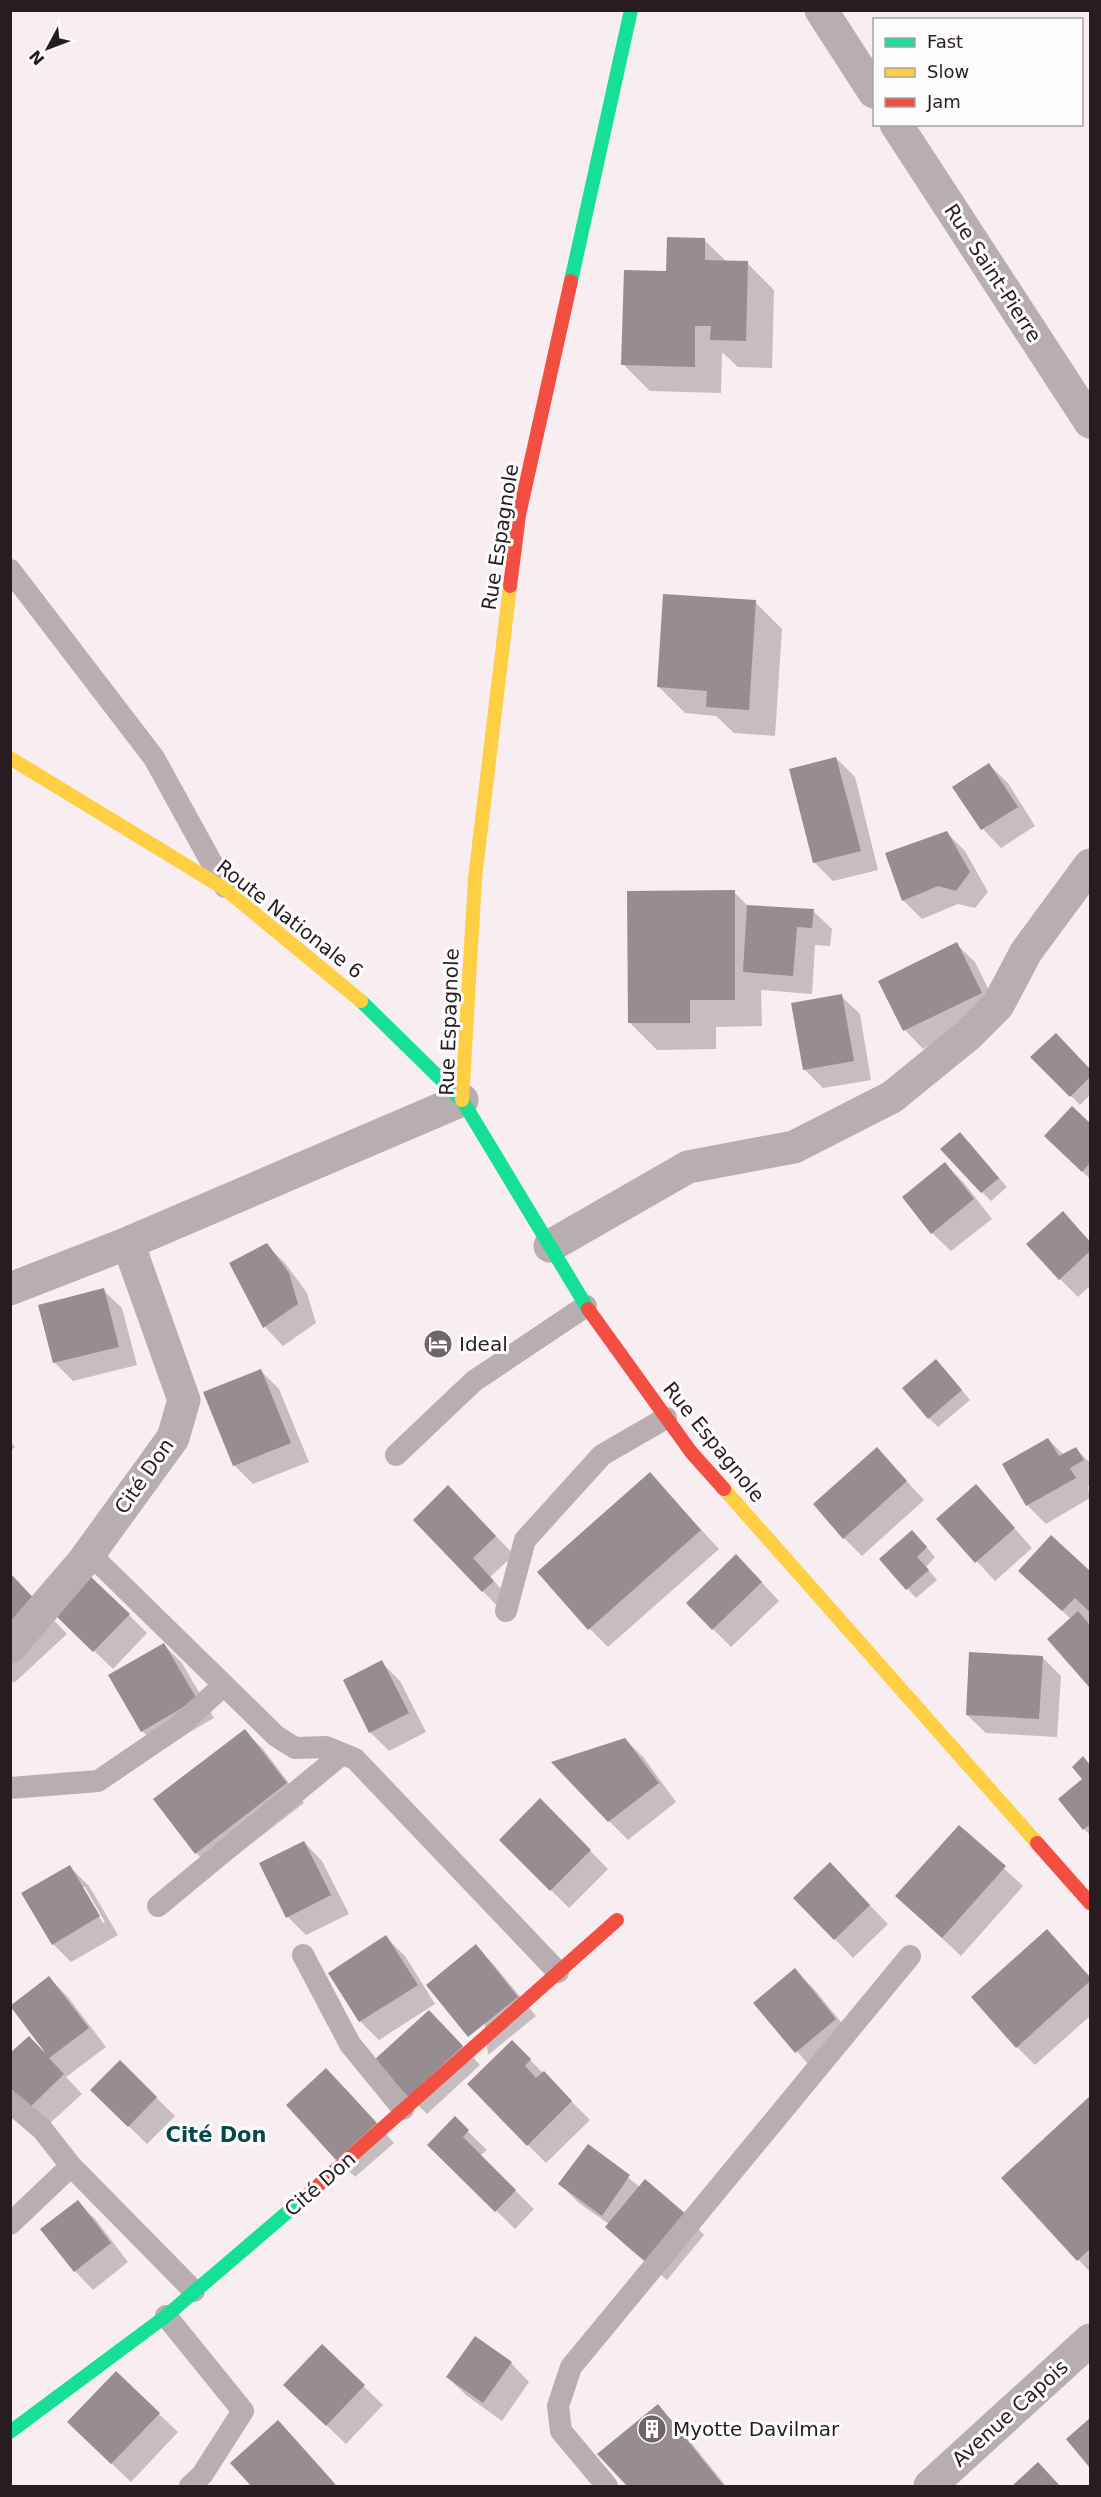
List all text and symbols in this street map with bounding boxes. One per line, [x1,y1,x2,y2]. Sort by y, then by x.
north arrow [18,18,78,78]
legend [873,18,1083,126]
text: Fast [927,31,963,52]
text: N [25,46,49,69]
text: Slow [927,61,969,82]
text: Jam [926,91,961,112]
street label: Rue Saint-Pierre [939,199,1047,347]
street label: Rue Espagnole [477,462,523,612]
street label: Route Nationale 6 [212,854,368,984]
street label: Rue Espagnole [434,948,464,1096]
hotel icon: Ideal [422,1328,454,1360]
place label: Ideal [459,1332,508,1356]
street label: Rue Espagnole [658,1377,770,1507]
street label: Cité Don [109,1434,179,1518]
district label: Cité Don [165,2123,267,2147]
street label: Cité Don [280,2147,360,2221]
street label: Avenue Capois [947,2355,1073,2471]
building icon: Myotte Davilmar [636,2413,668,2445]
place label: Myotte Davilmar [673,2417,840,2441]

